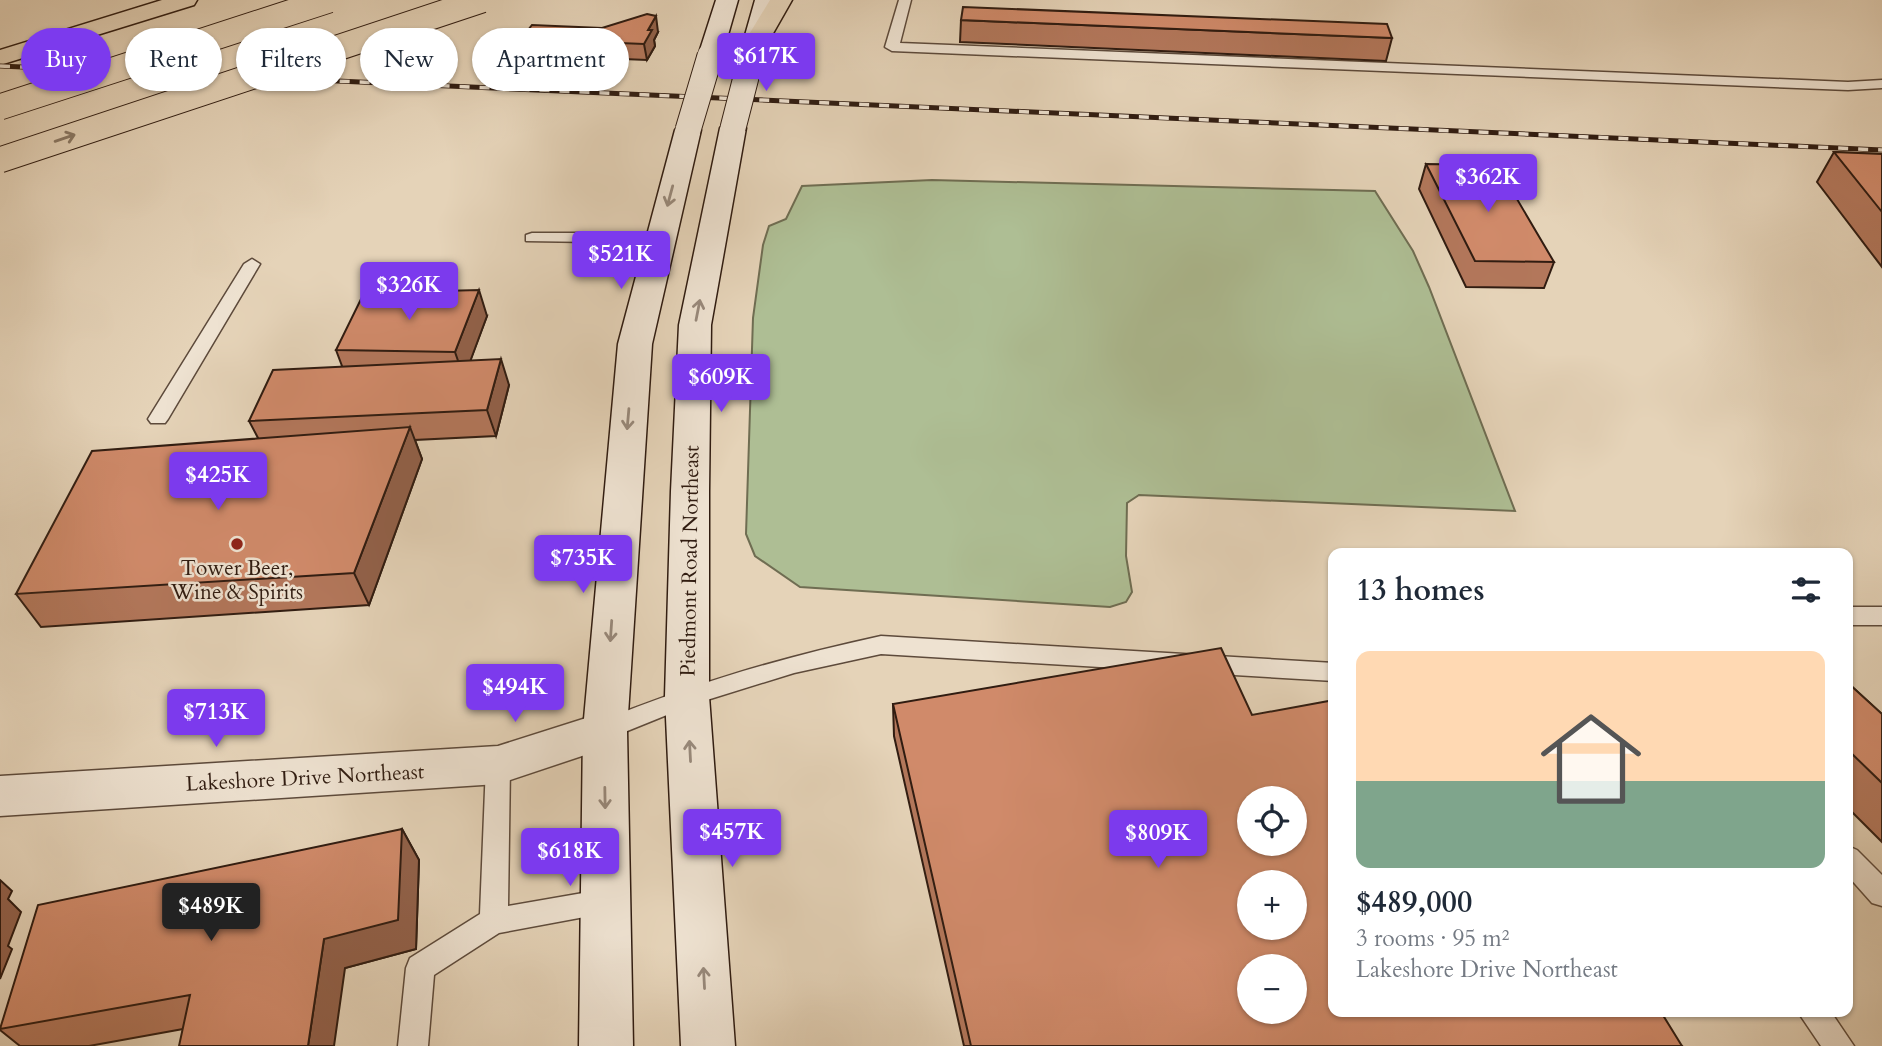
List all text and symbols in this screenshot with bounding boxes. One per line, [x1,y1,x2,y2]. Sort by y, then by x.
chip: Buy [21,28,111,91]
chip: Rent [125,28,222,91]
chip: Filters [236,28,346,91]
chip: New [360,28,458,91]
chip: Apartment [472,28,629,91]
pin: $617K [717,34,815,93]
text: $617K [733,40,799,71]
one-way arrow [53,131,75,143]
pin: $362K [1439,154,1537,214]
text: $362K [1455,161,1521,192]
one-way arrow [663,184,676,207]
pin: $521K [572,232,670,291]
text: $521K [588,238,654,269]
pin: $326K [360,262,458,322]
text: $326K [376,269,442,300]
one-way arrow [692,299,706,322]
pin: $609K [672,354,770,414]
text: $609K [688,361,754,392]
one-way arrow [621,407,634,430]
street label: Piedmont Road Northeast [673,445,707,677]
pin: $425K [169,452,267,512]
text: $425K [185,459,251,490]
marker: Tower Beer, Wine & Spirits [229,536,245,552]
pin: $735K [534,536,632,595]
text: $735K [550,542,616,573]
place label: Tower Beer, Wine & Spirits [170,554,303,607]
text: 13 homes [1356,570,1485,611]
icon: filters [1787,571,1825,609]
one-way arrow [604,619,617,642]
pin: $494K [466,664,564,724]
text: $494K [482,671,548,702]
pin: $713K [167,690,265,749]
text: $713K [183,696,249,727]
icon: home [1528,696,1654,822]
one-way arrow [684,740,697,763]
street label: Lakeshore Drive Northeast [185,757,425,799]
one-way arrow [598,786,612,809]
map controls [1237,786,1307,1024]
button: locate [1237,786,1307,856]
pin: $457K [683,810,781,869]
pin: $809K [1109,810,1207,870]
text: $457K [699,816,765,847]
text: $809K [1125,817,1191,848]
pin: $618K [521,828,619,888]
text: $618K [537,835,603,866]
button: + [1237,870,1307,940]
text: $489,000 [1356,882,1472,923]
pin: $489K [162,884,260,943]
text: $489K [178,890,244,921]
text: 3 rooms · 95 m² [1356,923,1509,954]
button: − [1237,954,1307,1024]
text: Lakeshore Drive Northeast [1356,954,1618,985]
one-way arrow [697,967,710,990]

